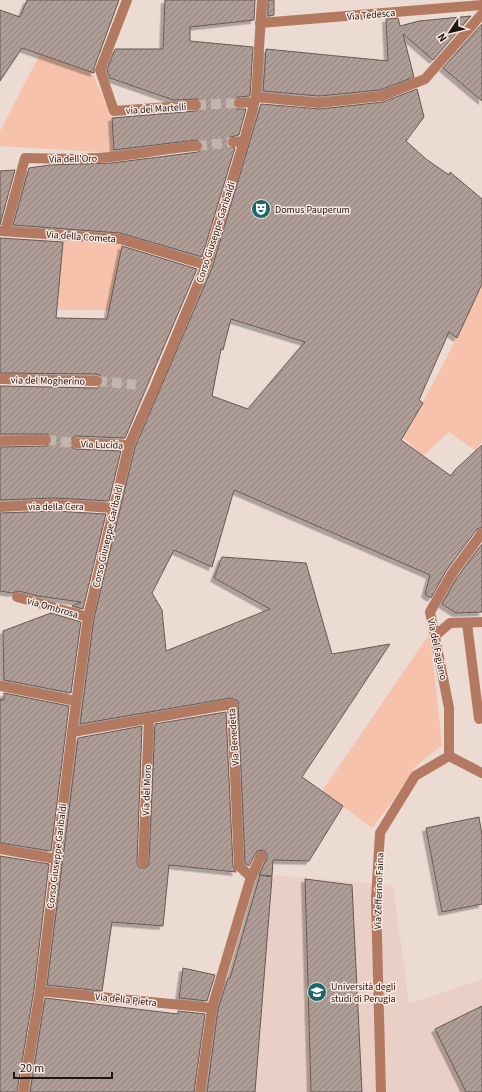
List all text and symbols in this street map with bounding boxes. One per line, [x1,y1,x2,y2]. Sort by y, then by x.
street label: Via Tedesca [346,6,396,24]
north arrow [430,12,470,52]
text: N [434,30,450,45]
street label: via dei Martelli [125,100,187,118]
street label: Via dell'Oro [49,152,97,166]
street label: Corso Giuseppe Garibaldi [193,180,239,285]
theatre icon: Domus Pauperum [250,198,272,220]
place label: Domus Pauperum [275,203,350,217]
street label: Via della Cometa [46,228,116,246]
street label: via del Mogherino [11,373,85,389]
street label: Via Lucida [80,437,123,453]
street label: Corso Giuseppe Garibaldi [89,483,127,589]
street label: via della Cera [28,500,84,514]
street label: via Ombrosa [25,594,80,622]
street label: Via del Fagiano [424,617,450,681]
street label: Via Benedetta [225,708,243,766]
street label: Via del Moro [139,764,155,816]
street label: Corso Giuseppe Garibaldi [44,803,70,909]
street label: Via Zefferino Faina [371,852,387,930]
place label: Università degli studi di Perugia [331,980,396,1006]
school or university icon: Università degli studi di Perugia [306,981,328,1003]
street label: Via della Pietra [94,990,157,1010]
scale bar [14,1054,112,1080]
text: 20 m [20,1060,44,1077]

